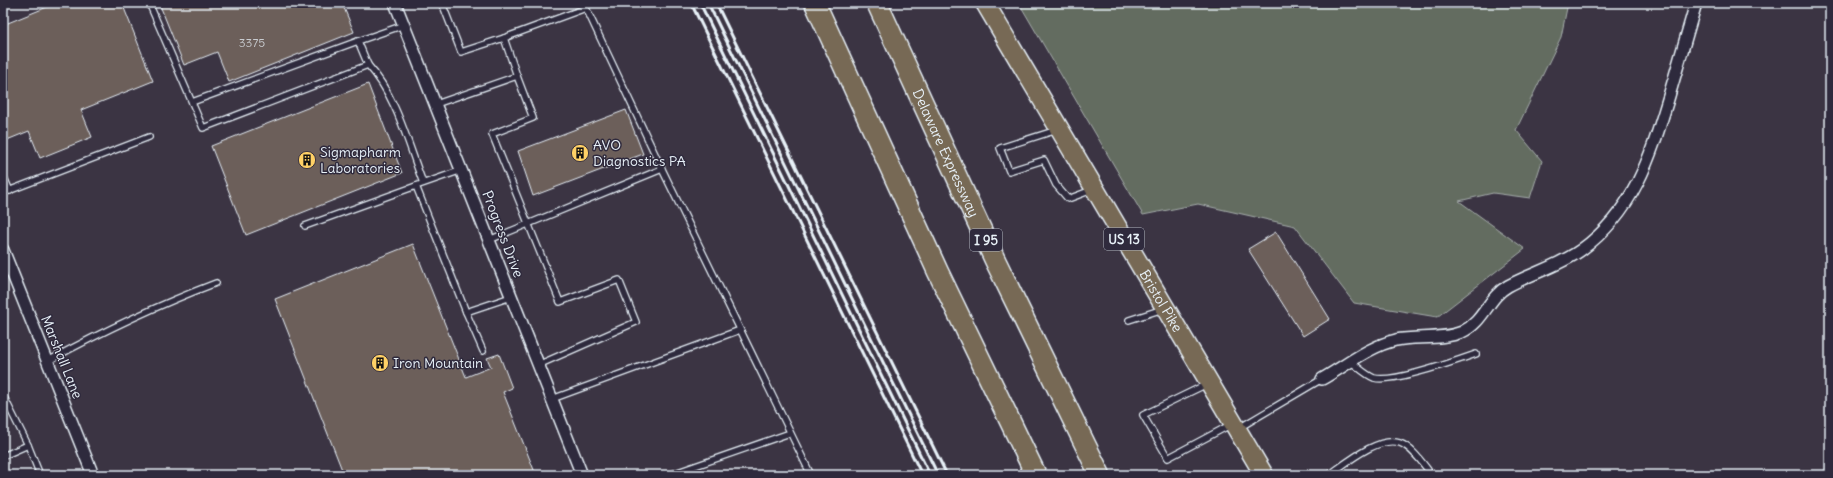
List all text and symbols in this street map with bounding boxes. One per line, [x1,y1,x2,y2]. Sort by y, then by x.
house number: 3375 [239,35,265,50]
street label: Delaware Expressway [909,86,983,220]
place label: AVO Diagnostics PA [593,136,686,170]
place label: Sigmapharm Laboratories [320,143,401,177]
building icon: AVO Diagnostics PA [570,143,590,163]
building icon: Sigmapharm Laboratories [297,150,317,170]
street label: Progress Drive [478,188,528,280]
road number: US 13 [1104,228,1144,250]
road number: I 95 [970,229,1002,251]
street label: Bristol Pike [1136,266,1187,335]
street label: Marshall Lane [37,313,87,401]
building icon: Iron Mountain [370,353,390,373]
place label: Iron Mountain [393,354,483,372]

